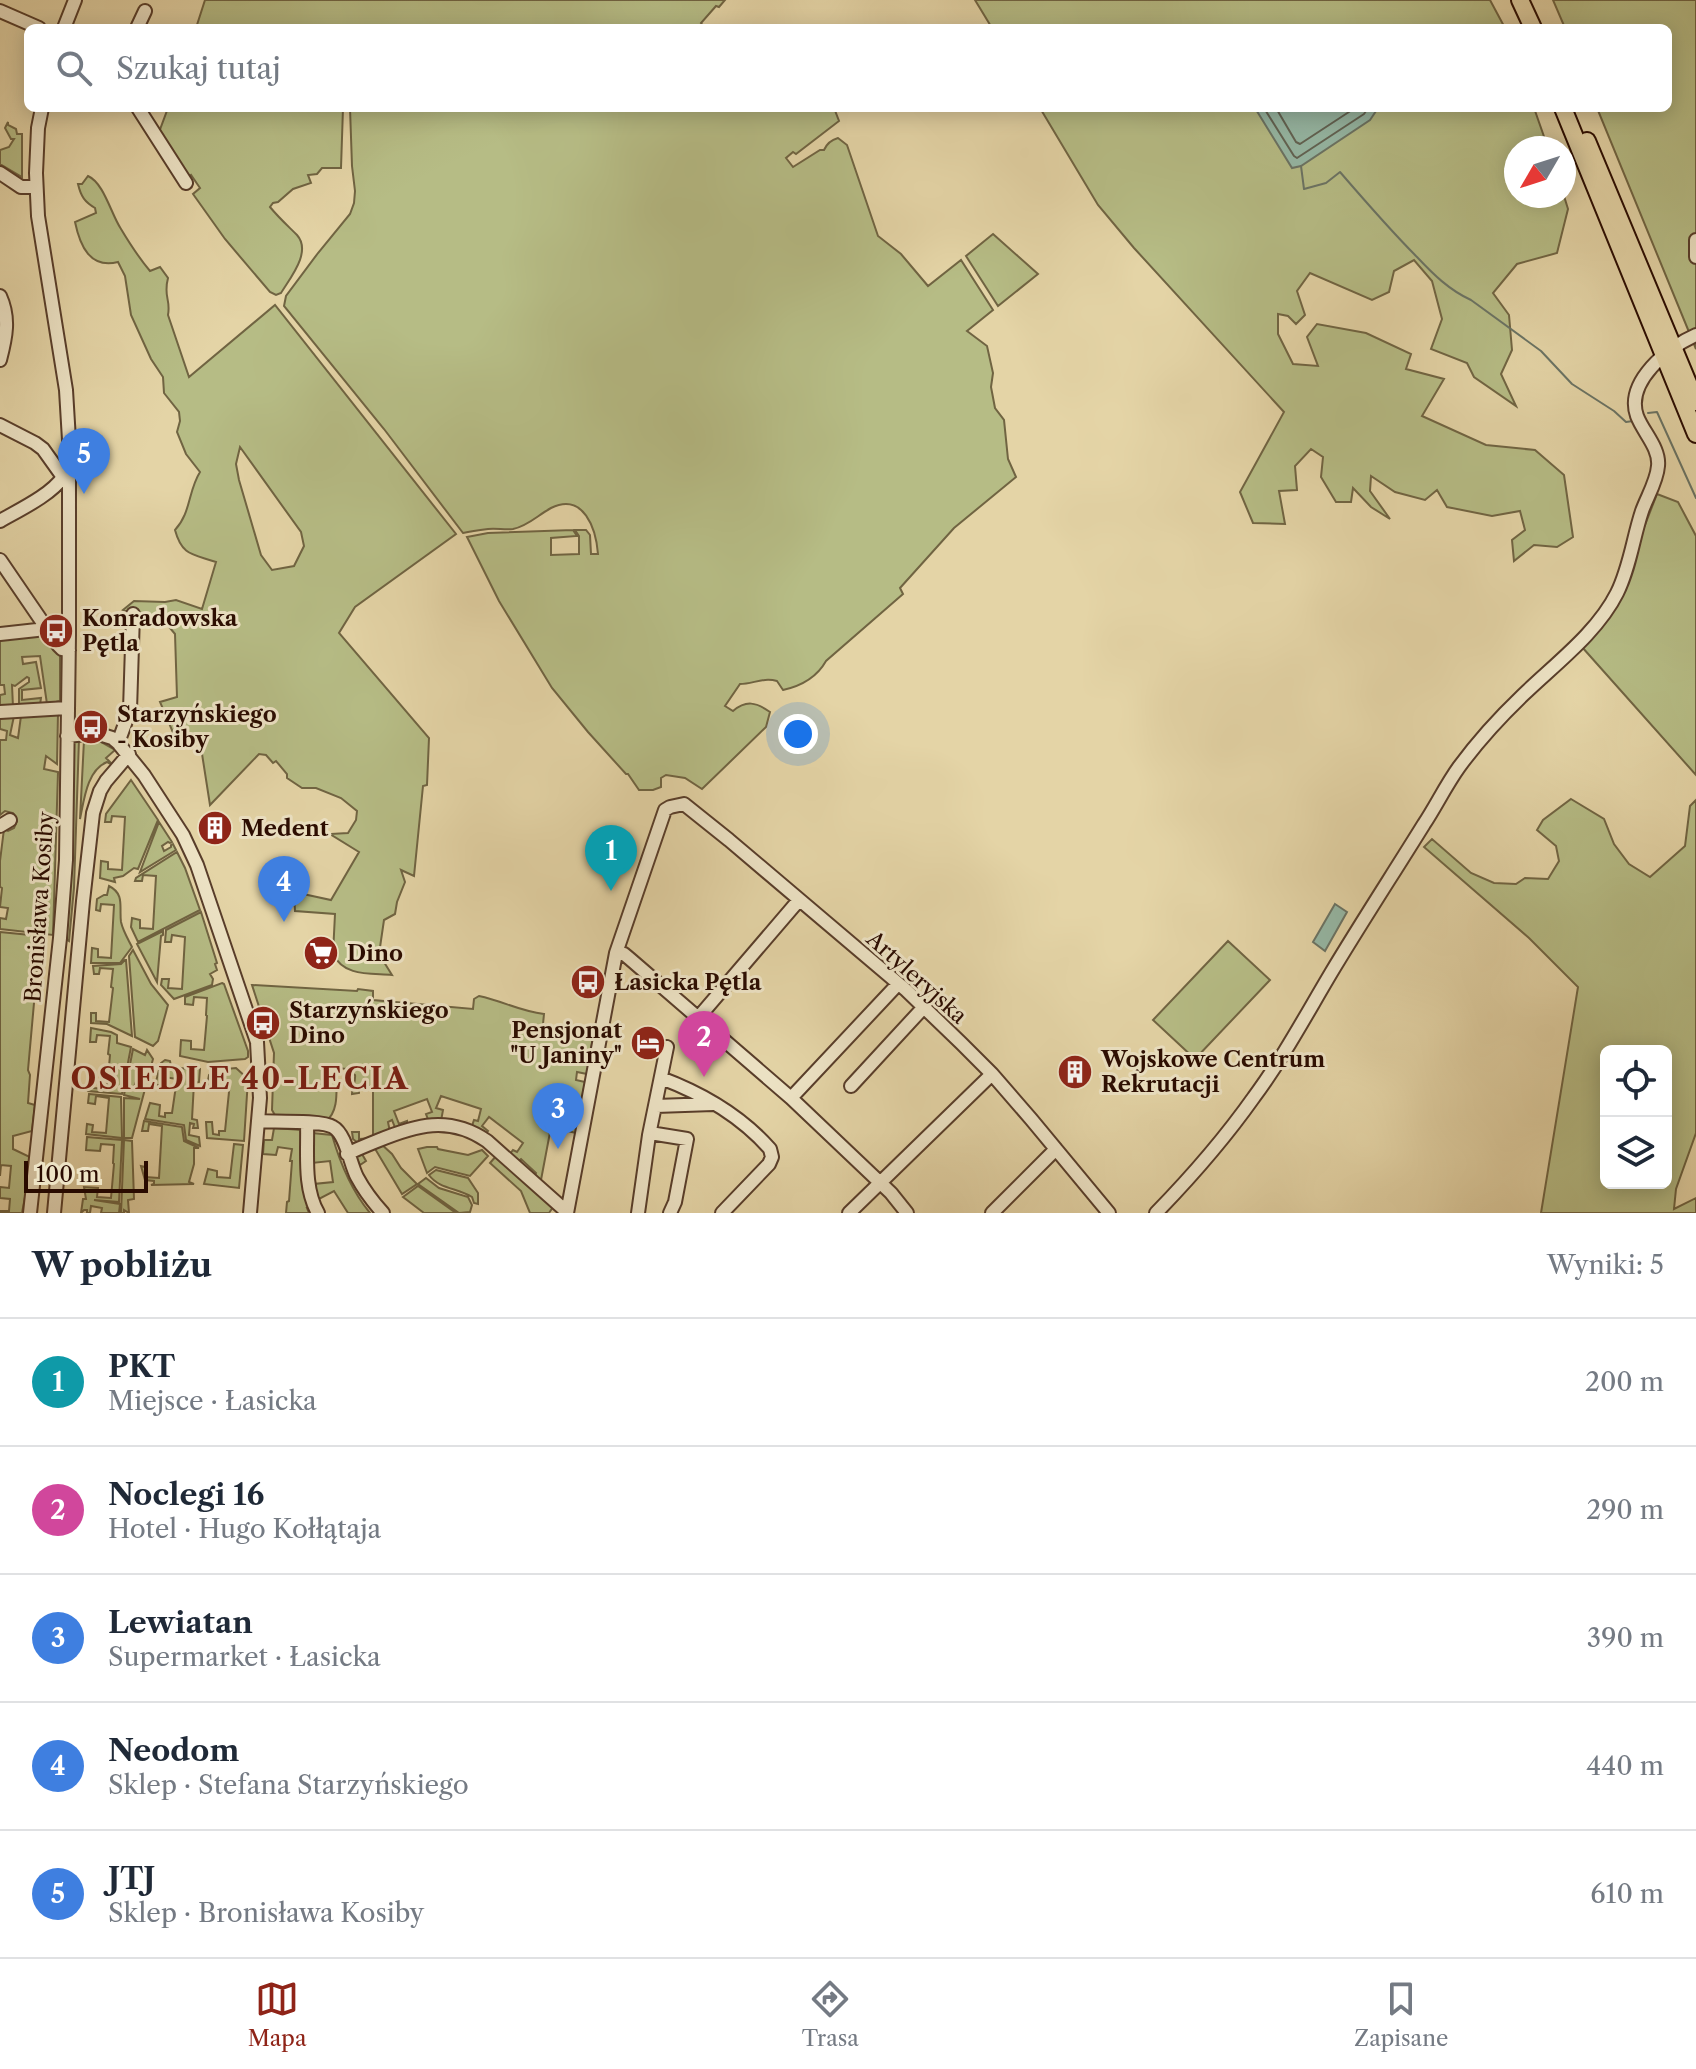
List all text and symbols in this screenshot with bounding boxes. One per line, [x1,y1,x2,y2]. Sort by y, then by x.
search box [24,24,1672,112]
icon: search [52,46,96,90]
text: Szukaj tutaj [116,50,281,87]
north arrow [1504,136,1576,208]
pin: 5 [58,428,110,494]
place label: Konradowska Pętla [82,605,238,657]
bus stop icon: Konradowska Pętla [37,612,75,650]
place label: Starzyńskiego - Kosiby [117,701,277,753]
bus stop icon: Starzyńskiego - Kosiby [72,708,110,746]
your location [778,714,818,754]
building icon: Medent [196,809,234,847]
street label: Bronisława Kosiby [19,810,60,1003]
place label: Medent [241,815,329,842]
pin: 1 [585,825,637,891]
pin: 4 [258,856,310,922]
street label: Artyleryjska [860,925,973,1030]
supermarket icon: Dino [302,934,340,972]
place label: Dino [347,940,403,967]
bus stop icon: Łasicka Pętla [569,963,607,1001]
place label: Łasicka Pętla [614,969,762,996]
place label: Starzyńskiego Dino [289,997,449,1049]
bus stop icon: Starzyńskiego Dino [244,1004,282,1042]
pin: 2 [678,1011,730,1077]
place label: Pensjonat "U Janiny" [510,1017,622,1069]
hotel icon: Pensjonat "U Janiny" [629,1024,667,1062]
map controls [1600,1045,1672,1189]
button: locate [1600,1045,1672,1117]
place label: Wojskowe Centrum Rekrutacji [1100,1046,1325,1098]
building icon: Wojskowe Centrum Rekrutacji [1056,1053,1094,1091]
district label: OSIEDLE 40-LECIA [70,1060,410,1097]
pin: 3 [532,1083,584,1149]
button: layers [1600,1117,1672,1189]
scale bar [24,1157,148,1193]
text: 100 m [36,1161,99,1188]
text: W pobliżu [32,1244,212,1286]
text: Wyniki: 5 [1547,1249,1664,1281]
text: PKT [108,1348,175,1385]
text: 1 [52,1366,64,1398]
text: 200 m [1585,1366,1664,1398]
text: Miejsce · Łasicka [108,1385,317,1417]
text: Noclegi 16 [108,1476,264,1513]
text: 2 [50,1494,66,1526]
text: 290 m [1586,1494,1664,1526]
text: Hotel · Hugo Kołłątaja [108,1513,381,1545]
text: Lewiatan [108,1604,253,1641]
text: 3 [51,1622,65,1654]
text: 390 m [1587,1622,1664,1654]
text: Supermarket · Łasicka [108,1641,381,1673]
text: Neodom [108,1732,239,1769]
text: 4 [50,1750,66,1782]
text: 440 m [1586,1750,1664,1782]
text: Sklep · Stefana Starzyńskiego [108,1769,469,1801]
text: JTJ [108,1860,155,1897]
text: 5 [51,1878,65,1910]
text: 610 m [1590,1878,1664,1910]
text: Sklep · Bronisława Kosiby [108,1897,424,1929]
tab: Mapa [248,1977,307,2052]
tab: Trasa [802,1977,859,2052]
tab: Zapisane [1354,1977,1448,2052]

